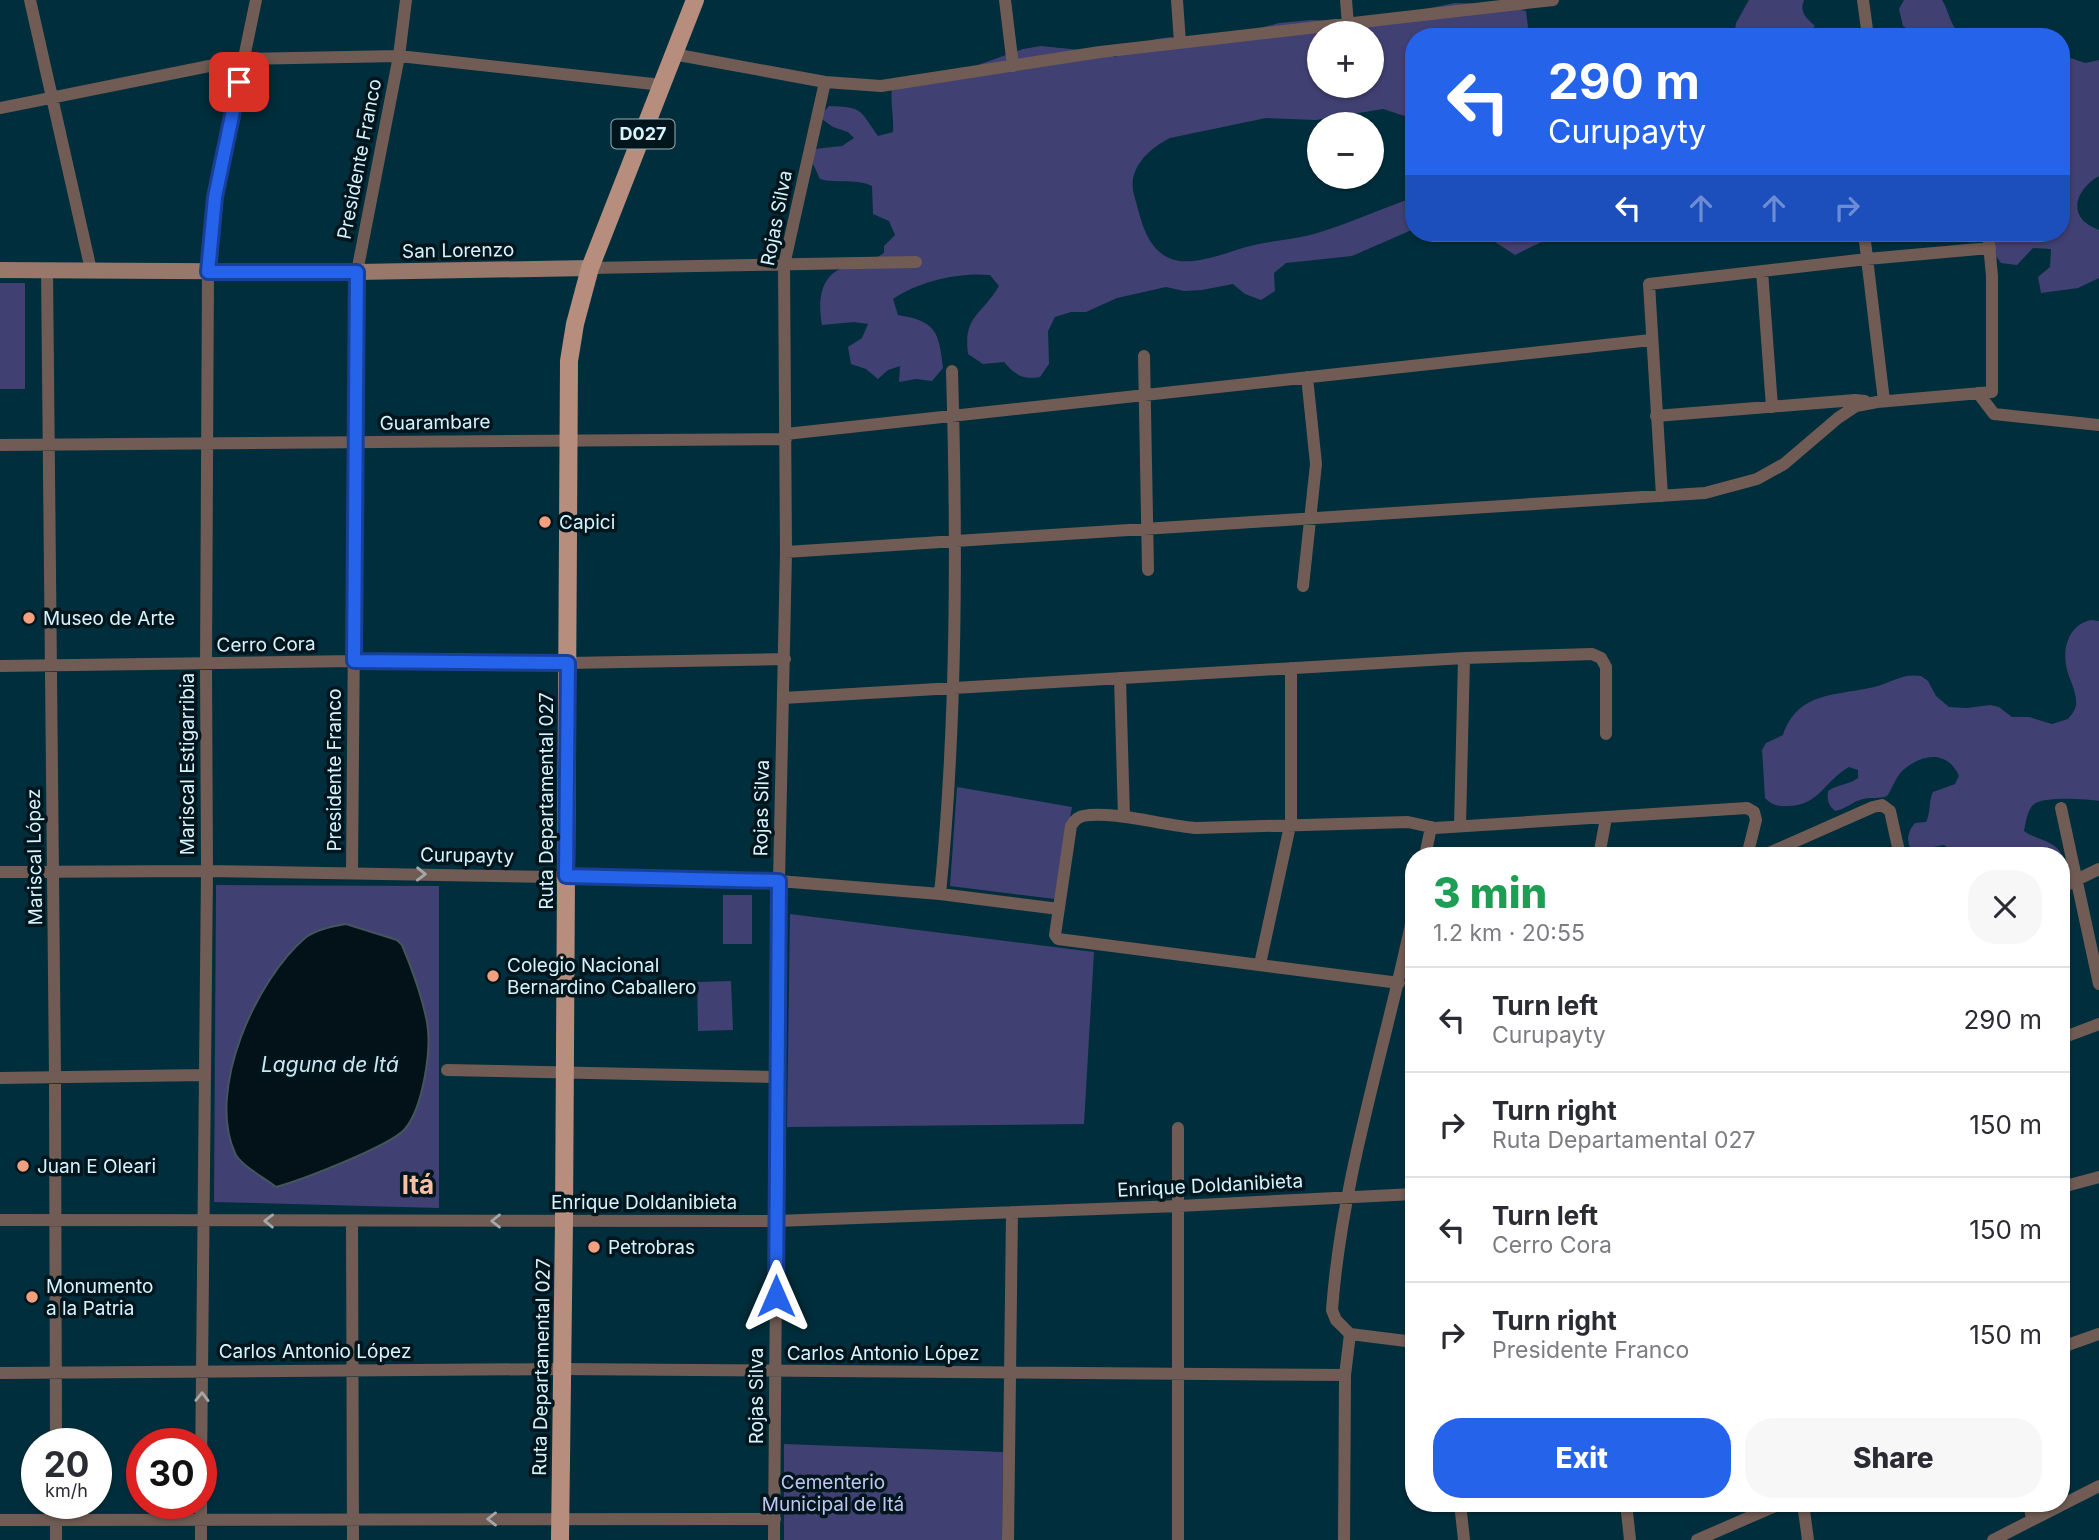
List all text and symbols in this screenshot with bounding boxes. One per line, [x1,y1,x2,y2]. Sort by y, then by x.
map controls [1307,21,1384,189]
button: + [1307,21,1384,98]
pin [209,52,269,112]
text: 290 m [1548,52,1700,111]
icon: left [1433,56,1524,147]
icon: arrive [220,63,258,101]
street label: Presidente Franco [333,77,386,241]
button: − [1307,112,1384,189]
text: Curupayty [1548,112,1706,151]
road number: D027 [612,119,674,148]
street label: Rojas Silva [756,168,797,268]
icon: left [1609,189,1647,227]
icon: ahead [1682,189,1720,227]
icon: ahead [1755,189,1793,227]
icon: right [1828,189,1866,227]
street label: San Lorenzo [402,238,514,263]
street label: Guarambare [379,410,491,435]
place label: Capici [559,511,615,534]
marker: Capici [537,514,553,530]
place label: Museo de Arte [43,607,175,630]
marker: Museo de Arte [21,610,37,626]
street label: Cerro Cora [216,632,316,657]
street label: Mariscal Estigarribia [176,673,199,855]
street label: Presidente Franco [323,688,346,852]
street label: Ruta Departamental 027 [535,692,558,910]
street label: Rojas Silva [749,759,774,857]
street label: Mariscal López [22,788,47,926]
street label: Curupayty [420,843,514,868]
one-way arrow [416,866,426,882]
text: 3 min [1433,867,1547,918]
button: close [1968,870,2042,944]
text: 1.2 km · 20:55 [1433,919,1585,947]
place label: Colegio Nacional Bernardino Caballero [507,954,696,999]
marker: Colegio Nacional Bernardino Caballero [485,968,501,984]
text: Turn left [1492,990,1598,1021]
icon: left [1433,1001,1471,1039]
text: 290 m [1964,1004,2042,1035]
text: Curupayty [1492,1021,1606,1049]
water label: Laguna de Itá [261,1052,399,1077]
text: Turn right [1492,1095,1617,1126]
icon: right [1433,1106,1471,1144]
text: 150 m [1969,1109,2042,1140]
text: Ruta Departamental 027 [1492,1126,1756,1154]
place label: Juan E Oleari [37,1155,156,1178]
marker: Juan E Oleari [15,1158,31,1174]
district label: Itá [402,1169,434,1200]
street label: Enrique Doldanibieta [1116,1169,1304,1202]
street label: Enrique Doldanibieta [551,1191,737,1214]
text: Turn left [1492,1200,1598,1231]
icon: left [1433,1211,1471,1249]
one-way arrow [263,1213,274,1228]
one-way arrow [490,1213,501,1229]
text: 150 m [1969,1214,2042,1245]
text: Cerro Cora [1492,1231,1612,1259]
place label: Petrobras [608,1236,695,1259]
marker: Petrobras [586,1239,602,1255]
street label: Ruta Departamental 027 [528,1258,555,1476]
position arrow [739,1259,813,1333]
place label: Monumento a la Patria [46,1275,153,1320]
marker: Monumento a la Patria [24,1289,40,1305]
text: Turn right [1492,1305,1617,1336]
icon: right [1433,1316,1471,1354]
text: 150 m [1969,1319,2042,1350]
text: Presidente Franco [1492,1336,1689,1364]
street label: Carlos Antonio López [219,1340,411,1363]
street label: Carlos Antonio López [787,1342,979,1365]
street label: Rojas Silva [745,1348,768,1444]
one-way arrow [194,1392,210,1402]
button: Exit [1433,1418,1731,1498]
button: Share [1745,1418,2042,1498]
speed limit sign: 30 [126,1428,217,1519]
text: 20 [44,1443,89,1485]
park label: Cementerio Municipal de Itá [762,1471,904,1516]
text: km/h [45,1480,88,1501]
one-way arrow [486,1511,496,1527]

